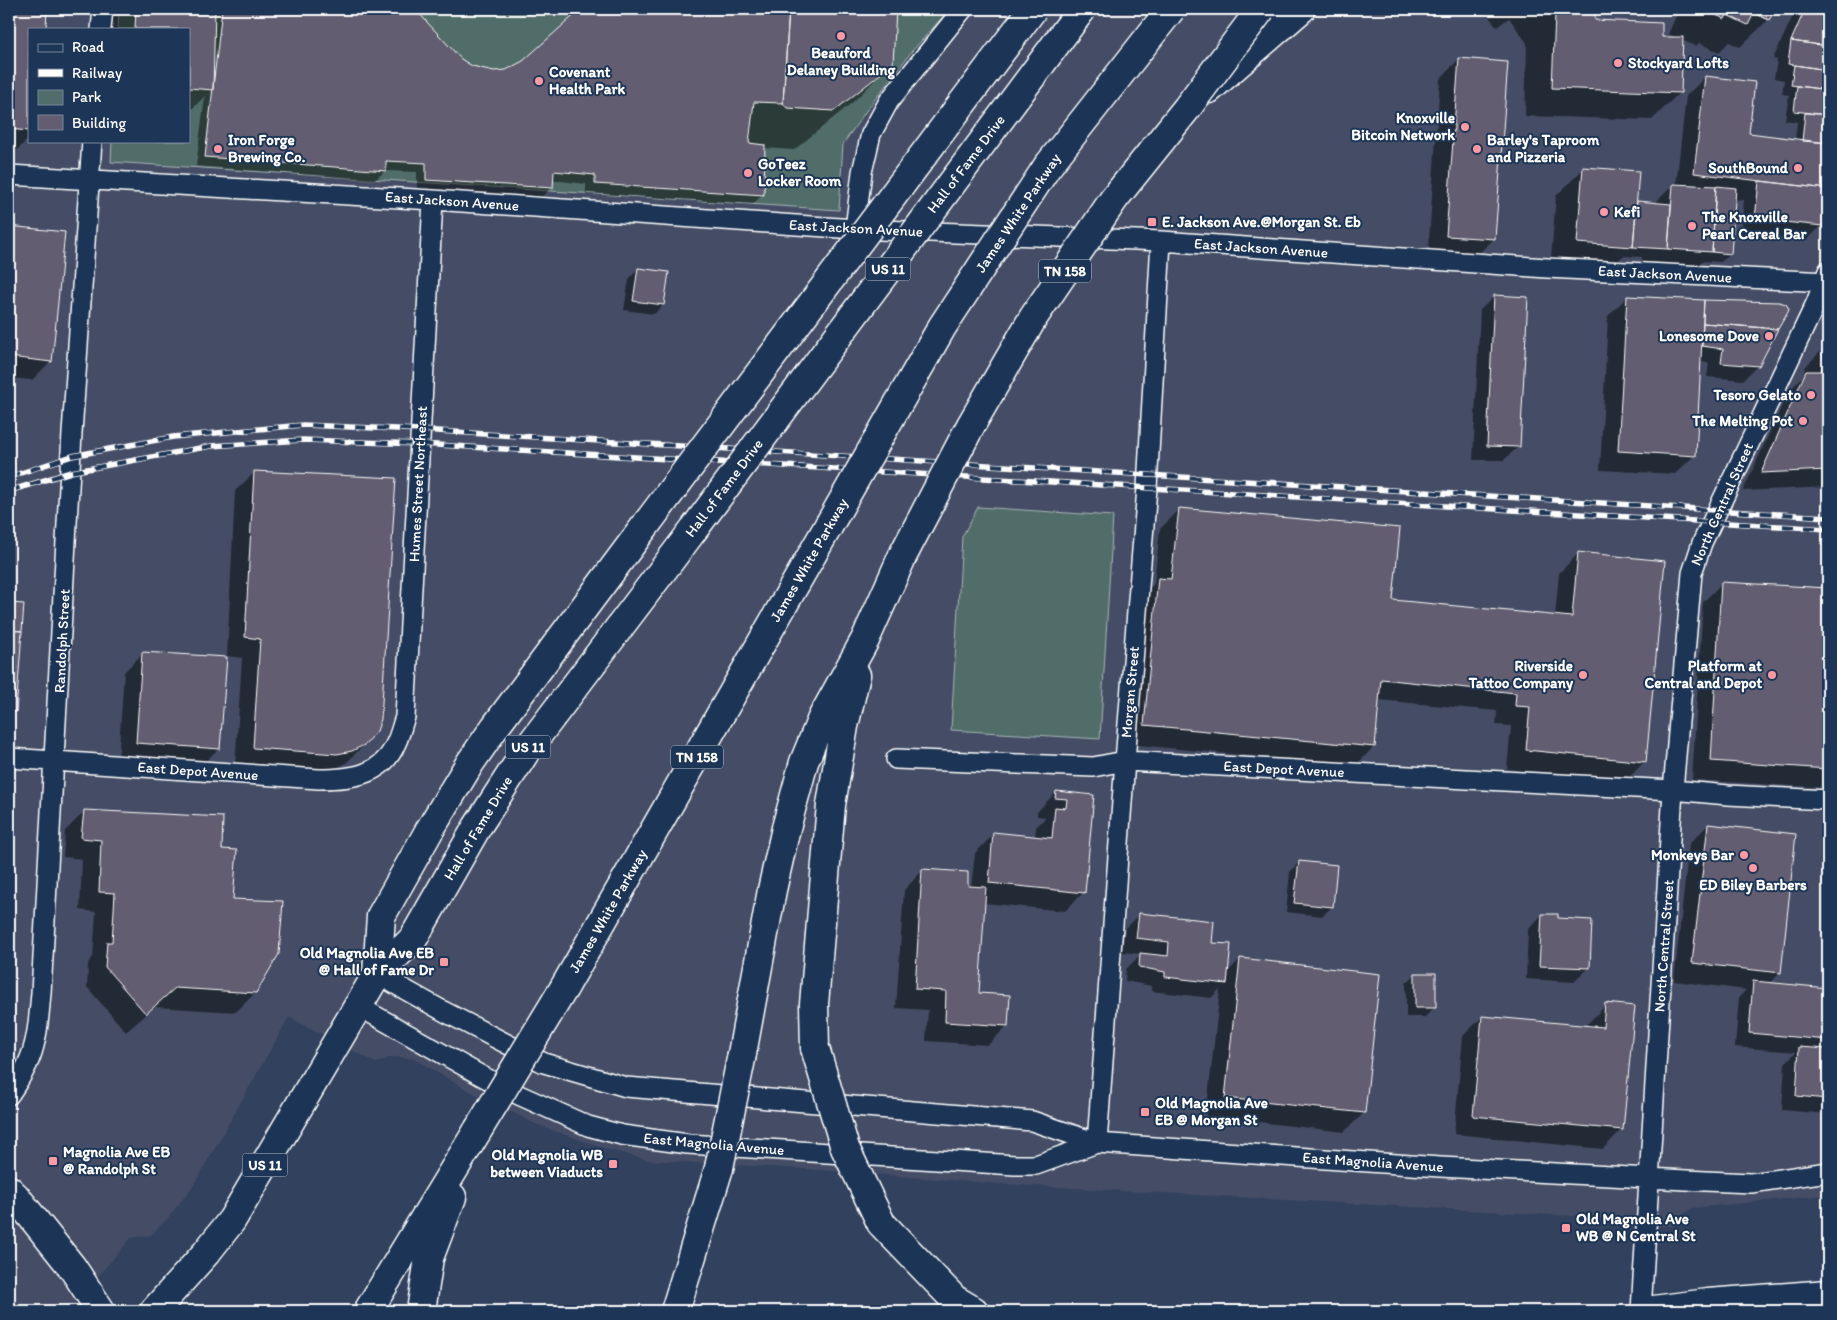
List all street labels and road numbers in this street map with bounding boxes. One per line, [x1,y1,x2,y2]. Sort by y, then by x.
street label: Hall of Fame Drive [923,111,1009,217]
street label: James White Parkway [971,150,1065,276]
street label: East Jackson Avenue [384,187,520,215]
street label: East Jackson Avenue [788,215,924,241]
street label: East Jackson Avenue [1193,234,1329,262]
road number: US 11 [866,258,910,280]
road number: TN 158 [1039,260,1091,282]
street label: East Jackson Avenue [1597,261,1733,287]
street label: Humes Street Northeast [405,405,431,563]
street label: Hall of Fame Drive [681,435,767,541]
street label: North Central Street [1687,439,1757,568]
street label: James White Parkway [766,495,852,625]
street label: Randolph Street [50,588,74,693]
street label: Morgan Street [1117,645,1143,739]
road number: US 11 [506,736,550,759]
road number: TN 158 [671,746,723,769]
street label: East Depot Avenue [1223,757,1345,781]
street label: East Depot Avenue [137,758,259,784]
street label: Hall of Fame Drive [440,773,516,883]
street label: James White Parkway [565,846,651,976]
street label: North Central Street [1650,879,1678,1013]
street label: East Magnolia Avenue [643,1129,785,1159]
street label: East Magnolia Avenue [1302,1148,1444,1176]
road number: US 11 [242,1154,288,1176]

